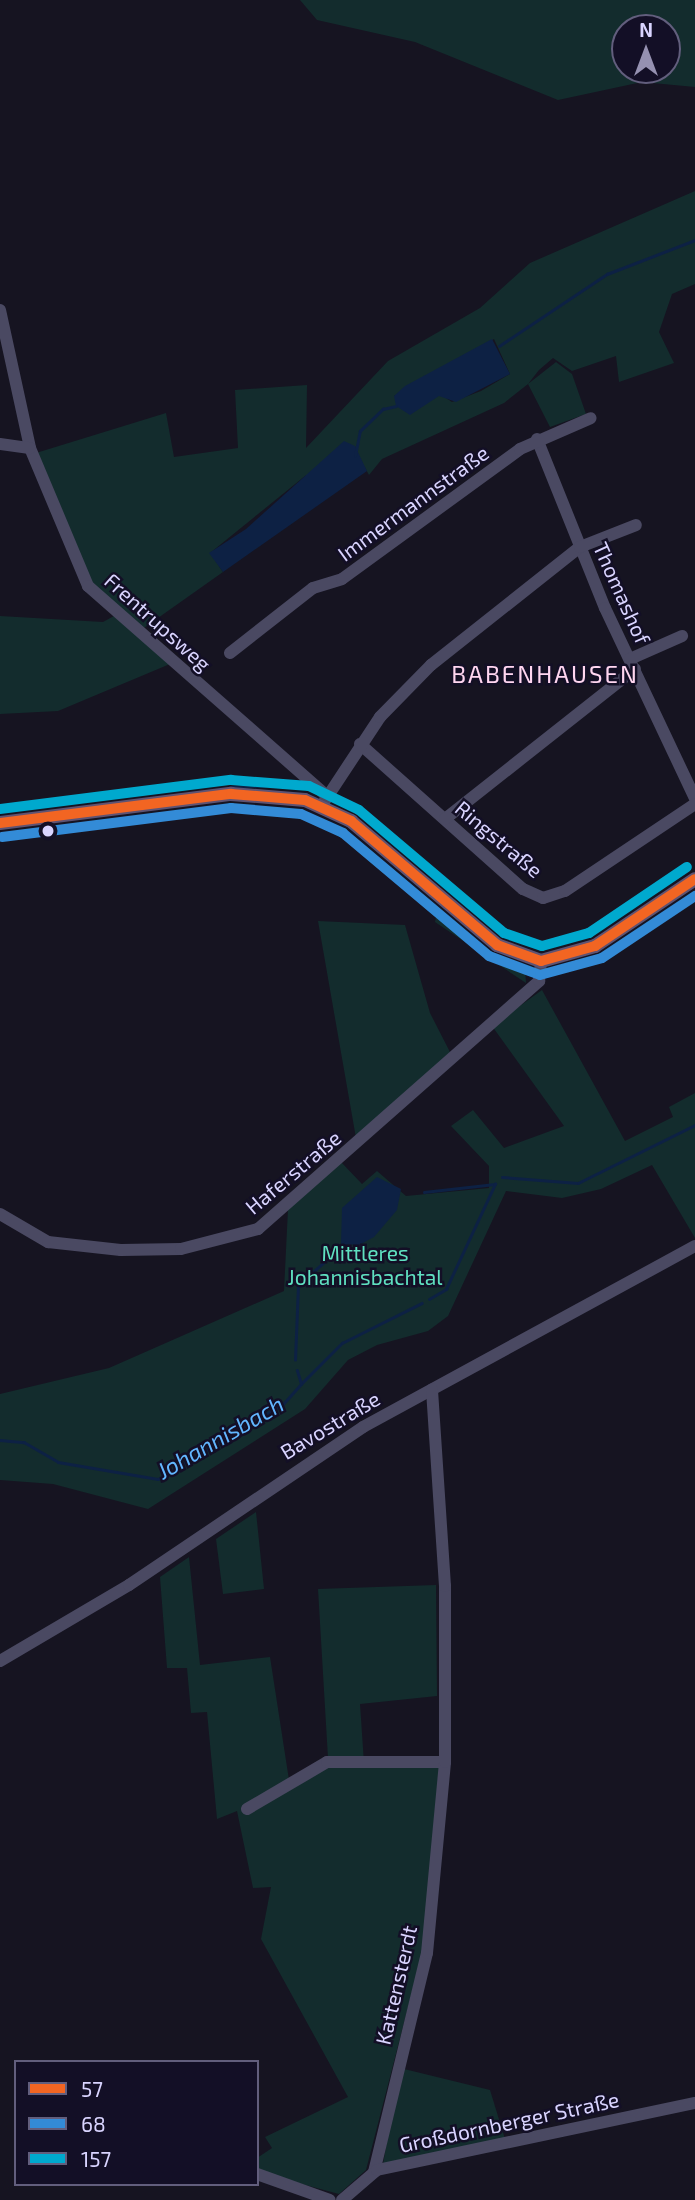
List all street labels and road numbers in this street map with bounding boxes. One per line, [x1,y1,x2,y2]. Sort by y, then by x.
street label: Immermannstraße [333,440,493,566]
street label: Thomashof [588,538,656,648]
street label: Frentrupsweg [100,568,216,676]
street label: Ringstraße [450,795,548,883]
street label: Haferstraße [240,1125,346,1219]
street label: Bavostraße [276,1385,384,1465]
street label: Kattensterdt [370,1923,422,2047]
street label: Großdornberger Straße [397,2086,621,2158]

